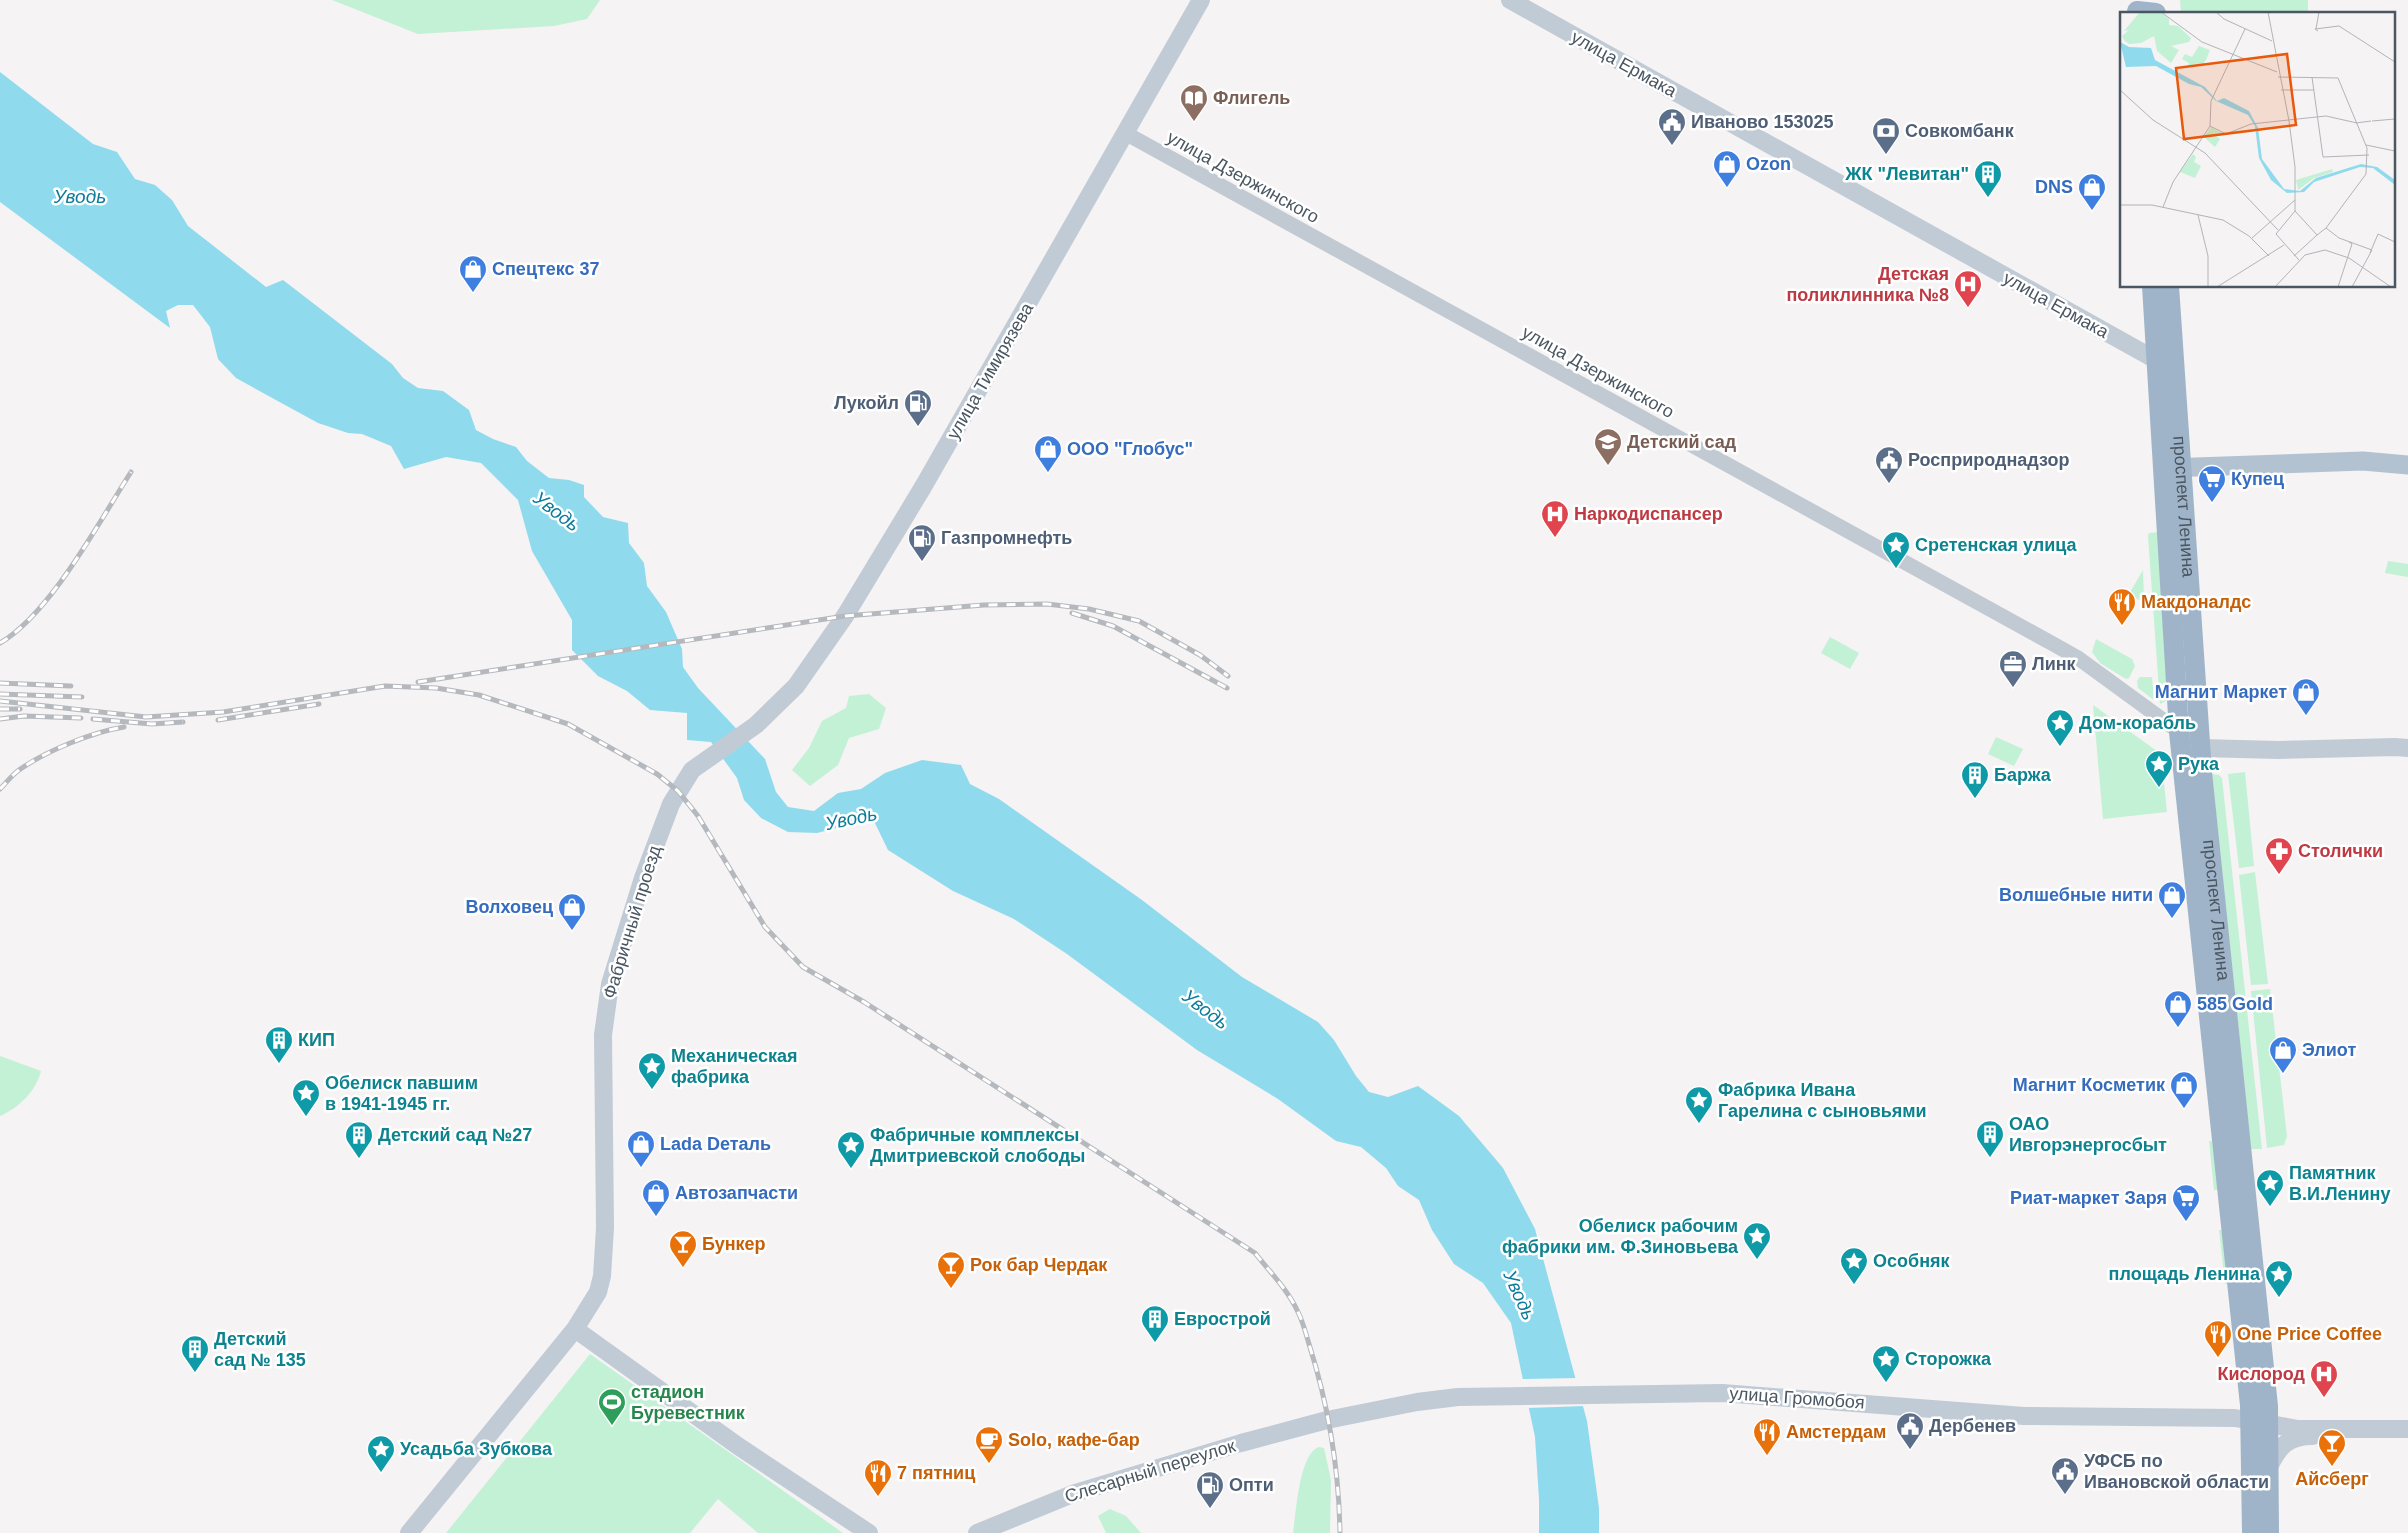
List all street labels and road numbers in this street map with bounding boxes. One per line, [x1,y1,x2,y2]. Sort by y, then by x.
street label: улица Ермака [1568,27,1681,102]
street label: улица Дзержинского [1164,127,1322,227]
street label: улица Ермака [2000,268,2113,343]
street label: улица Тимирязева [943,298,1038,443]
street label: улица Дзержинского [1519,322,1677,422]
street label: проспект Ленина [2169,435,2199,579]
street label: проспект Ленина [2199,839,2234,983]
street label: Фабричный проезд [599,843,665,1001]
street label: улица Громобоя [1729,1383,1865,1413]
street label: Слесарный переулок [1062,1435,1238,1506]

